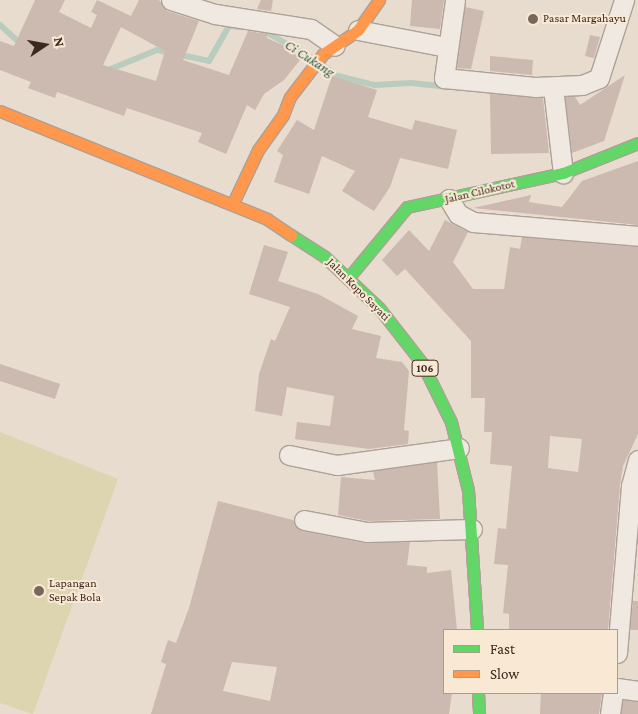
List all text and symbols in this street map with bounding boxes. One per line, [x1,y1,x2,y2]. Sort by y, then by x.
place label: Pasar Margahayu [543,12,626,26]
marker: Pasar Margahayu [527,13,539,25]
north arrow [20,20,70,70]
text: N [51,36,68,48]
water label: Ci Cukang [282,36,338,80]
street label: Jalan Cilokotot [444,177,516,207]
street label: Jalan Kopo Sayati [324,256,392,324]
road number: 106 [411,359,439,376]
place label: Lapangan Sepak Bola [49,577,101,605]
marker: Lapangan Sepak Bola [33,585,45,597]
legend [443,629,618,694]
text: Fast [490,641,515,657]
text: Slow [490,666,519,682]

